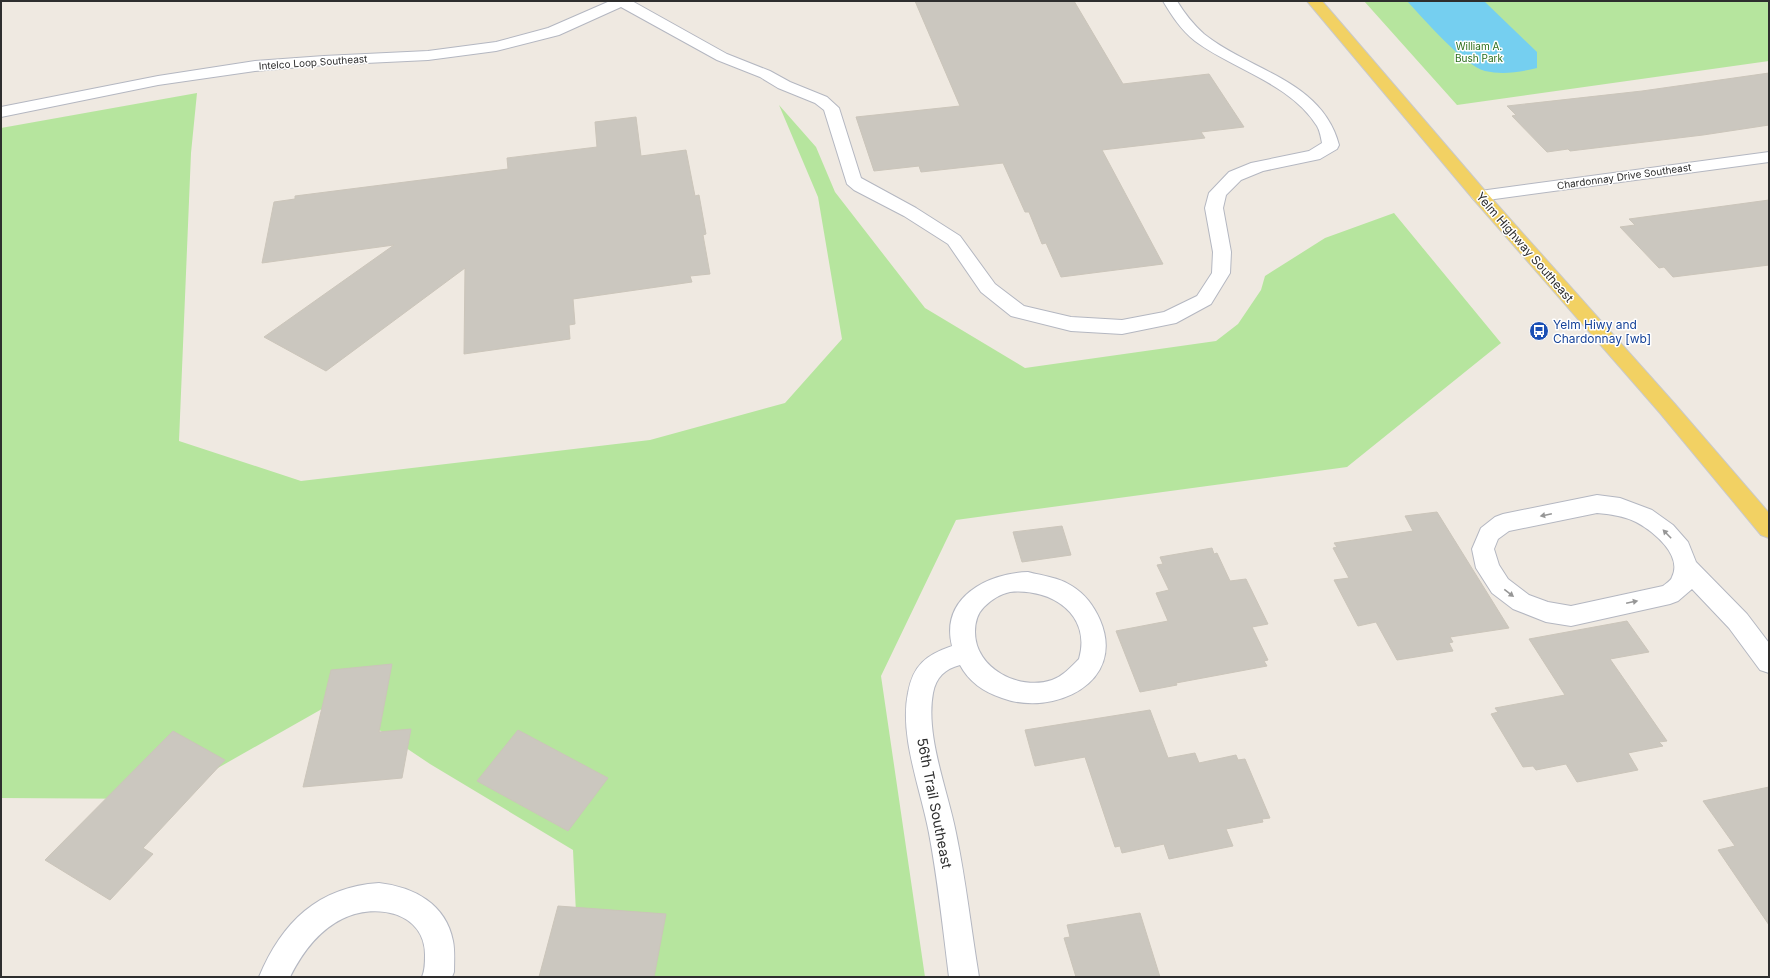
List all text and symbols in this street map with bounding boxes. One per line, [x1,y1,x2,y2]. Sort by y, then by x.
park label: William A. Bush Park [1455,40,1503,64]
street label: Intelco Loop Southeast [258,52,368,72]
street label: Chardonnay Drive Southeast [1556,161,1693,191]
street label: Yelm Highway Southeast [1473,189,1577,305]
place label: Yelm Hiwy and Chardonnay [wb] [1553,317,1651,346]
bus stop icon: Yelm Hiwy and Chardonnay [wb] [1528,320,1550,342]
one-way arrow [1540,512,1552,518]
one-way arrow [1662,529,1672,539]
one-way arrow [1503,589,1514,597]
one-way arrow [1626,599,1638,605]
street label: 56th Trail Southeast [914,736,956,870]

